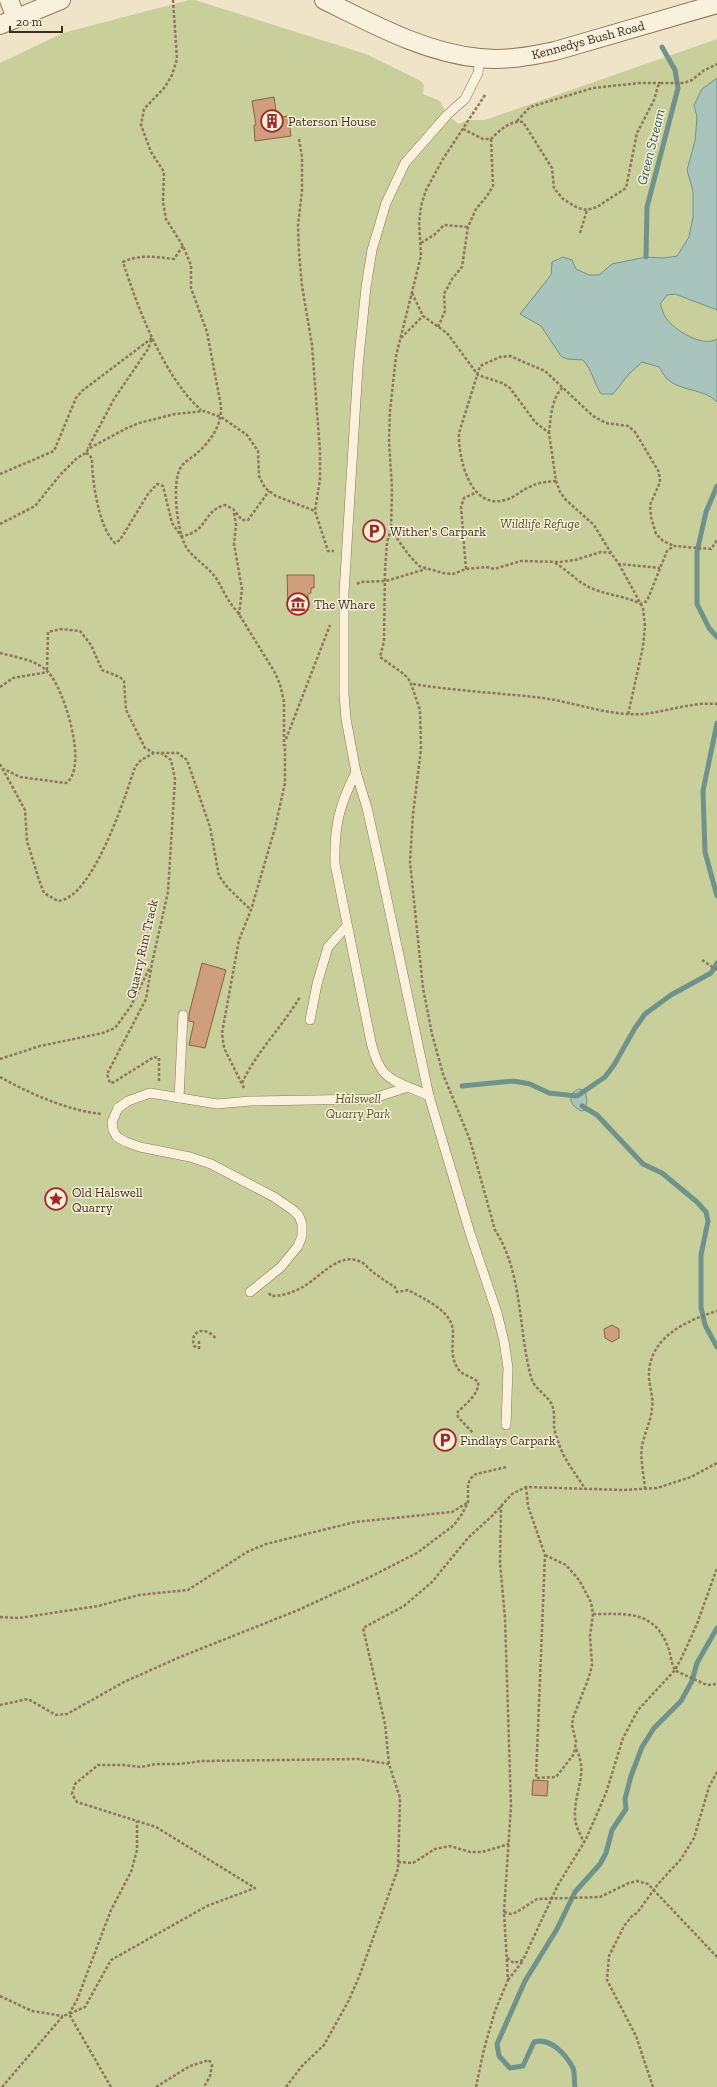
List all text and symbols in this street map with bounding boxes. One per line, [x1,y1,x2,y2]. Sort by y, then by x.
scale bar [10,8,62,34]
text: 20 m [16,15,43,29]
street label: Kennedys Bush Road [530,18,646,62]
water label: Green Stream [633,107,669,187]
building icon: Paterson House [259,108,285,134]
place label: Paterson House [288,114,376,129]
park label: Wildlife Refuge [500,516,580,531]
parking icon: Wither's Carpark [361,518,387,544]
place label: Wither's Carpark [390,524,486,539]
museum icon: The Whare [285,591,311,617]
place label: The Whare [314,597,375,612]
street label: Quarry Rim Track [123,898,161,1000]
park label: Halswell Quarry Park [326,1091,390,1121]
place label: Old Halswell Quarry [72,1185,143,1215]
place icon: Old Halswell Quarry [43,1186,69,1212]
parking icon: Findlays Carpark [432,1427,458,1453]
place label: Findlays Carpark [460,1433,556,1448]

